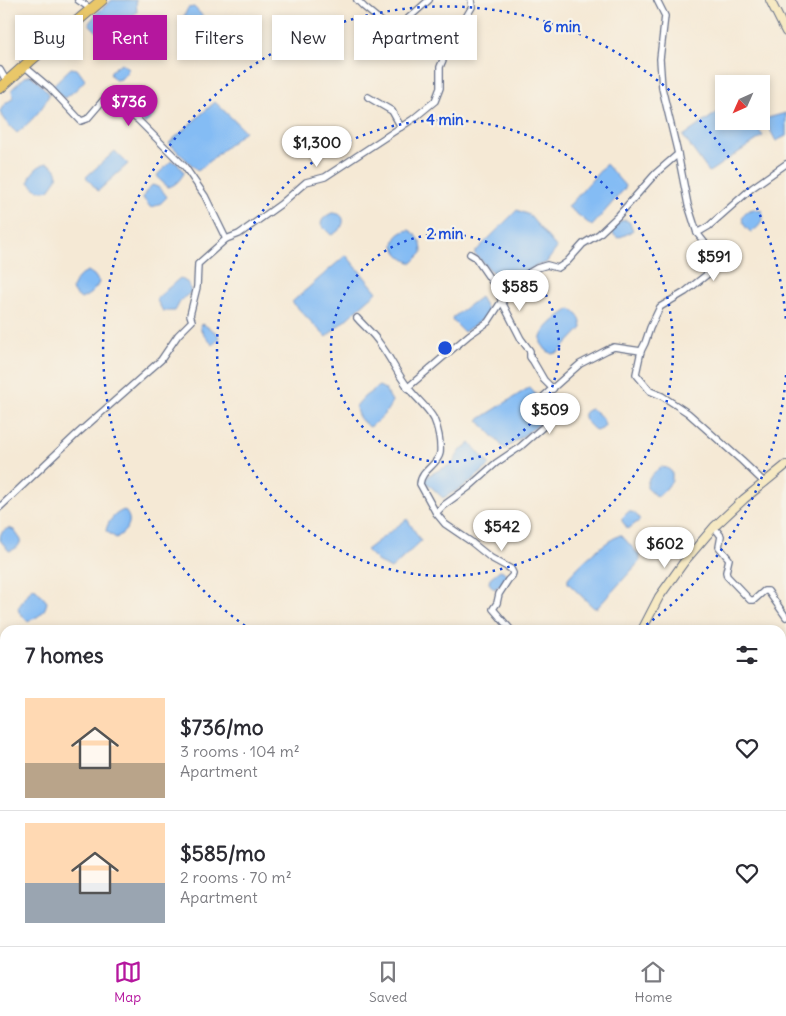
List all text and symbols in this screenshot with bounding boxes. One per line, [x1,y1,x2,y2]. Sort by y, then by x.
chip: Buy [15,15,83,60]
chip: Rent [93,15,167,60]
chip: Filters [177,15,262,60]
chip: New [272,15,344,60]
chip: Apartment [354,15,477,60]
text: 6 min [543,17,581,36]
north arrow [715,75,770,130]
map controls [715,75,770,130]
pin: $736 [99,84,159,127]
text: $736 [111,91,147,111]
text: 4 min [426,110,464,129]
pin: $1,300 [276,126,358,168]
text: $1,300 [293,132,341,152]
text: 2 min [427,224,464,243]
pin: $591 [684,240,744,282]
text: $591 [697,246,731,266]
pin: $585 [490,270,550,312]
text: $585 [502,276,538,296]
centre of rings [436,339,454,357]
pin: $509 [520,392,580,435]
text: $509 [531,399,569,419]
pin: $542 [472,510,532,552]
text: $542 [484,516,520,536]
pin: $602 [635,526,695,569]
text: $602 [646,533,684,553]
icon: filters [733,641,761,669]
text: 7 homes [25,642,104,669]
text: $736/mo [180,714,264,741]
icon: home [65,718,125,778]
icon: heart [733,734,761,762]
text: 3 rooms · 104 m² [180,741,300,761]
text: Apartment [180,761,258,781]
text: $585/mo [180,840,265,867]
icon: home [65,843,125,903]
icon: heart [733,859,761,887]
text: 2 rooms · 70 m² [180,867,292,887]
text: Apartment [180,887,258,907]
tab: Map [114,958,142,1006]
tab: Saved [369,958,407,1006]
tab: Home [635,958,672,1006]

